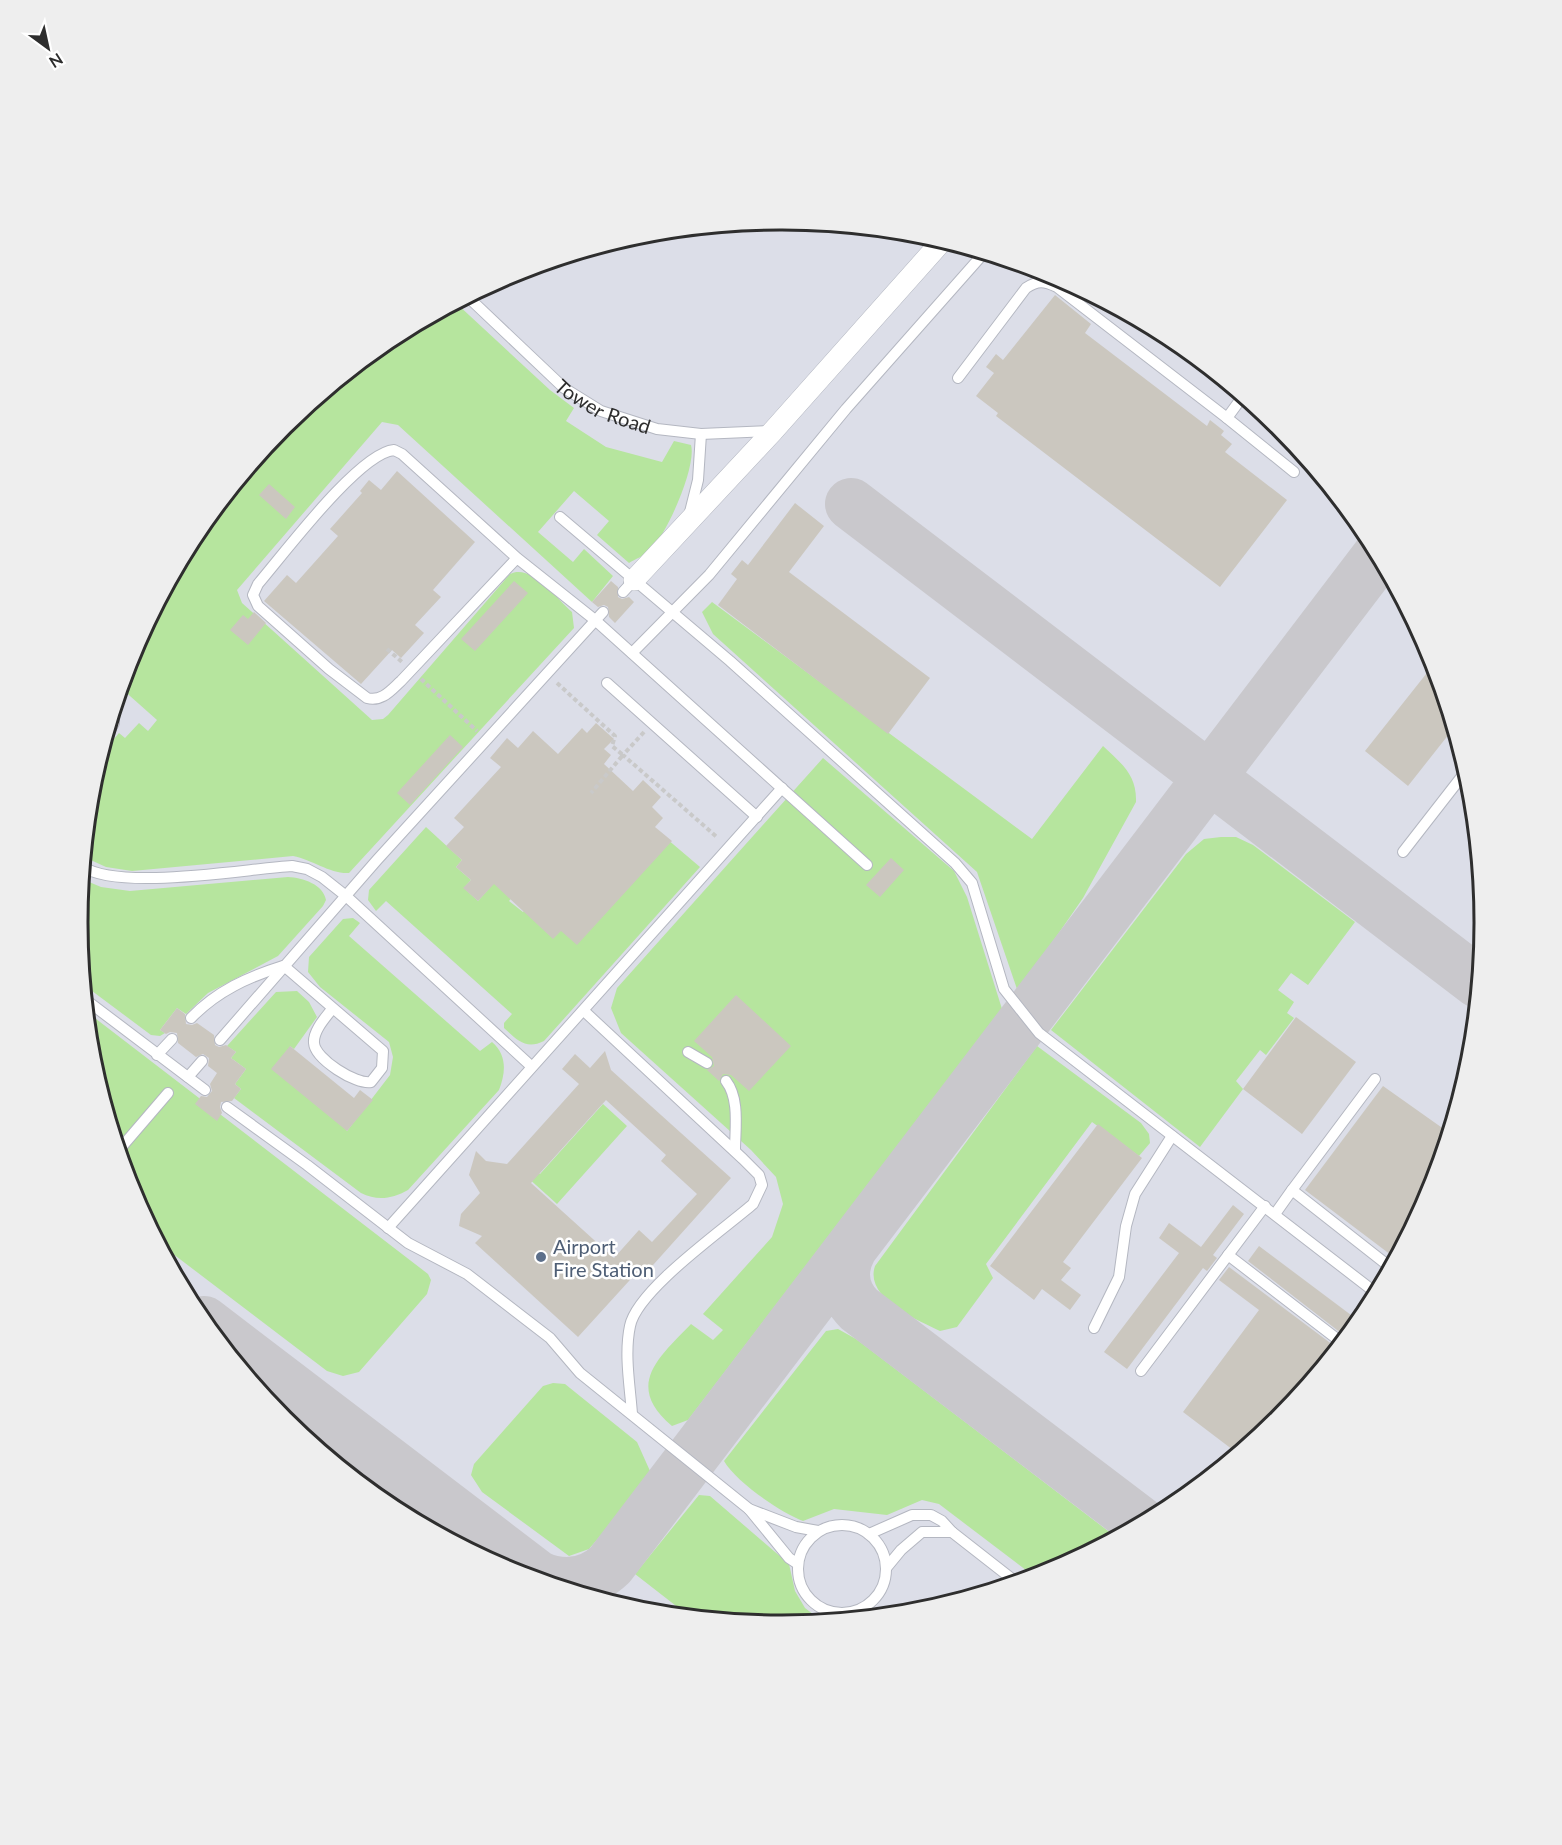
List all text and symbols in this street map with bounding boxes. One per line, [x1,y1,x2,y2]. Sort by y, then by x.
north arrow [18,18,78,78]
text: N [46,50,67,72]
street label: Tower Road [550,374,654,438]
place label: Airport Fire Station [553,1234,654,1281]
marker: Airport Fire Station [534,1250,548,1264]

